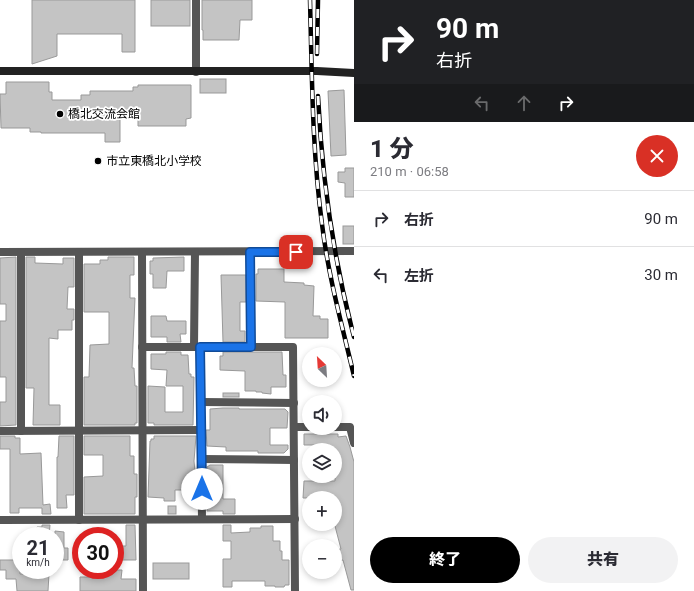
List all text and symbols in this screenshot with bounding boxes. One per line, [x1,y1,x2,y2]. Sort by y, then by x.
text: 90 m [436,12,499,45]
icon: right [370,16,422,68]
text: 右折 [436,50,472,71]
icon: left [471,92,493,114]
icon: ahead [513,92,535,114]
icon: right [555,92,577,114]
place label: 橋北交流会館 [68,107,140,121]
marker: 橋北交流会館 [55,109,65,119]
text: 1 分 [370,135,414,163]
button: close [636,135,678,177]
place label: 市立東橋北小学校 [106,154,202,168]
marker: 市立東橋北小学校 [93,156,103,166]
text: 210 m · 06:58 [370,164,449,179]
icon: right [370,208,392,230]
text: 90 m [644,210,678,228]
text: 右折 [404,211,434,229]
pin [279,235,313,269]
icon: arrive [285,241,307,263]
icon: left [370,264,392,286]
text: 30 m [644,266,678,284]
text: 左折 [404,267,434,285]
north arrow [302,347,342,387]
map controls [302,347,342,579]
button: sound [302,395,342,435]
button: layers [302,443,342,483]
position arrow [181,468,223,510]
button: + [302,491,342,531]
speed limit sign: 30 [72,527,124,579]
text: 21 [27,536,49,560]
button: 終了 [370,537,520,583]
button: 共有 [528,537,678,583]
button: − [302,539,342,579]
text: km/h [26,557,50,568]

